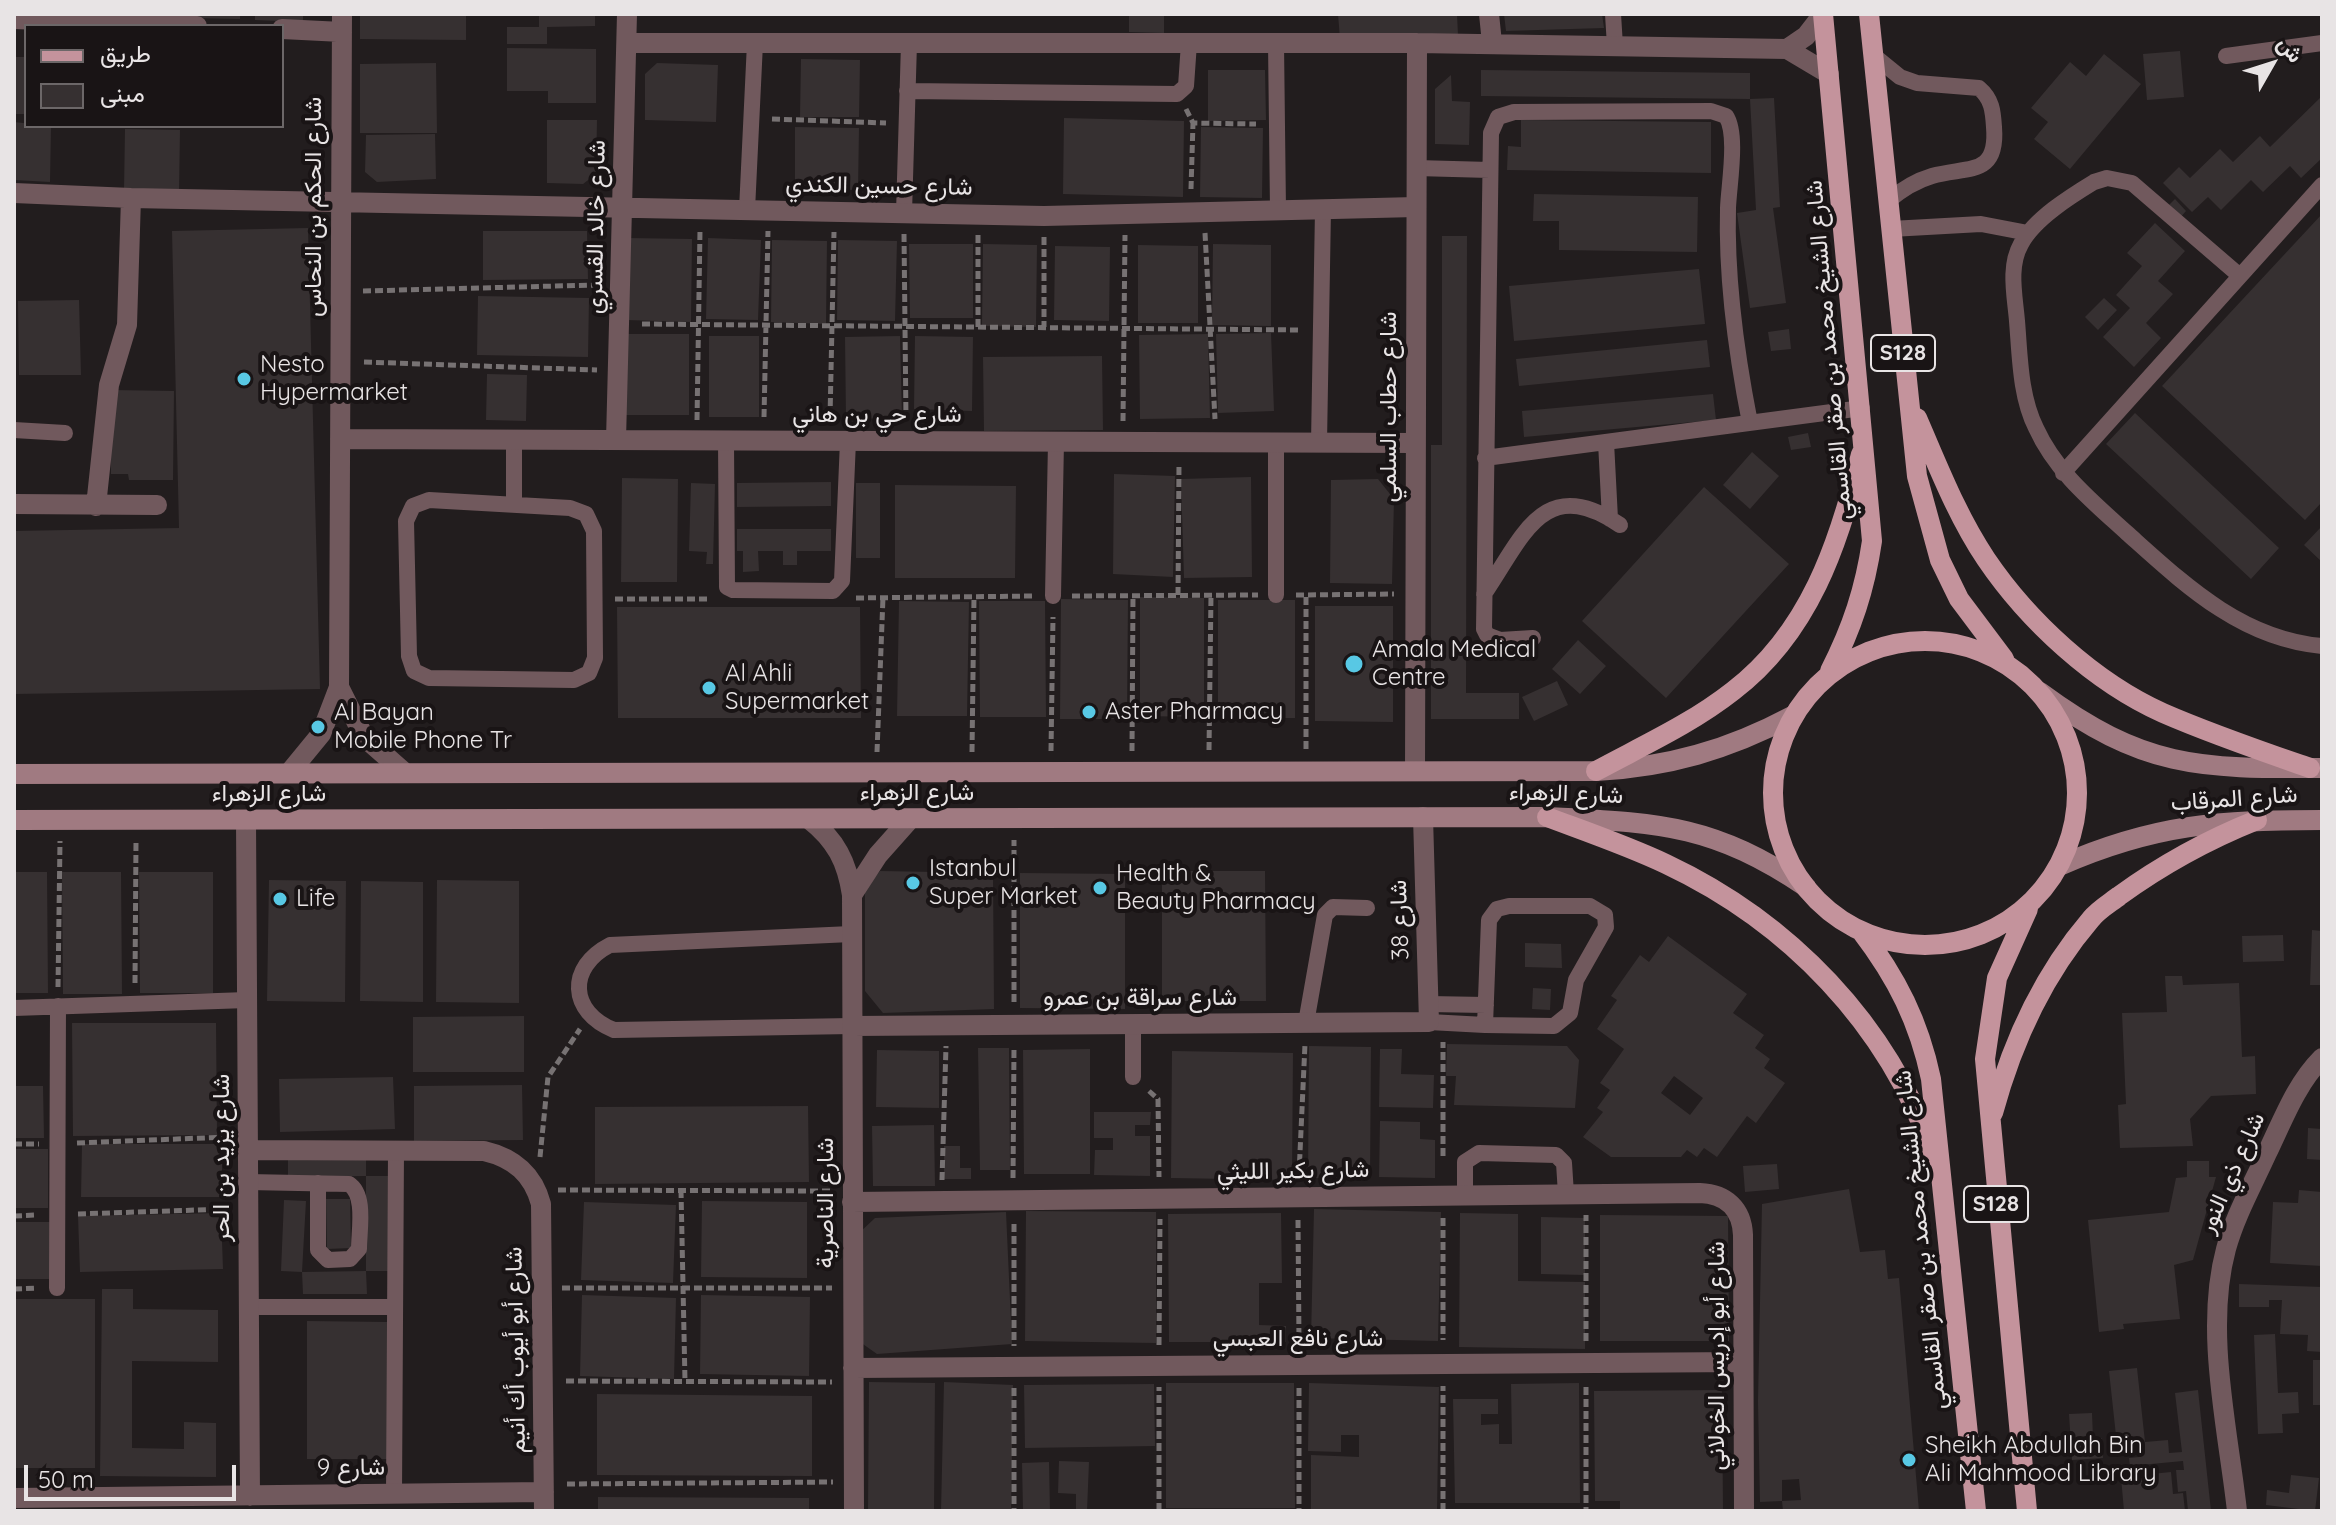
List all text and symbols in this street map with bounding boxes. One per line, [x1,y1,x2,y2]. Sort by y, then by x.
legend [24,24,284,128]
north arrow [2232,24,2312,104]
text: ش [2271,30,2310,68]
text: طريق [100,38,151,68]
text: مبنى [100,78,145,108]
street label: شارع الحكم بن النحاس [300,97,328,317]
street label: شارع خالد القسري [580,140,612,314]
street label: شارع حسين الكندي [785,170,973,202]
street label: شارع الشيخ محمد بن صقر القاسمي [1800,179,1858,521]
street label: شارع حطاب السلمي [1375,312,1403,502]
road number: S128 [1871,335,1935,371]
place label: Nesto Hypermarket [260,351,408,407]
marker: Nesto Hypermarket [235,370,253,388]
street label: شارع حي بن هاني [792,401,962,429]
place label: Amala Medical Centre [1372,636,1536,692]
marker: Amala Medical Centre [1343,653,1365,675]
place label: Al Ahli Supermarket [725,660,869,716]
marker: Al Ahli Supermarket [700,679,718,697]
place label: Aster Pharmacy [1105,698,1283,726]
place label: Al Bayan Mobile Phone Tr [334,699,512,755]
marker: Aster Pharmacy [1080,703,1098,721]
marker: Al Bayan Mobile Phone Tr [309,718,327,736]
street label: شارع الزهراء [1508,778,1624,810]
street label: شارع الزهراء [860,779,974,807]
street label: شارع الزهراء [212,780,326,808]
street label: شارع المرقاب [2170,780,2298,818]
place label: Istanbul Super Market [929,855,1078,911]
place label: Health & Beauty Pharmacy [1116,860,1316,916]
marker: Istanbul Super Market [904,874,922,892]
marker: Health & Beauty Pharmacy [1091,879,1109,897]
street label: شارع 38 [1384,879,1416,961]
place label: Life [296,885,335,913]
marker: Life [271,890,289,908]
street label: شارع سراقة بن عمرو [1043,984,1237,1012]
street label: شارع الشيخ محمد بن صقر القاسمي [1889,1069,1953,1411]
street label: شارع يزيد بن الحر [208,1074,236,1242]
street label: شارع ذي النور [2193,1108,2271,1238]
street label: شارع الناصرية [812,1138,840,1268]
street label: شارع بكير الليثي [1217,1155,1369,1187]
road number: S128 [1964,1186,2028,1222]
street label: شارع أبو إدريس الخولاني [1703,1241,1731,1471]
street label: شارع أبو أيوب أك أنيم [500,1246,532,1454]
street label: شارع نافع العبسي [1213,1325,1383,1353]
place label: Sheikh Abdullah Bin Ali Mahmood Library [1925,1432,2157,1488]
scale bar [28,1449,240,1499]
marker: Sheikh Abdullah Bin Ali Mahmood Library [1900,1451,1918,1469]
street label: شارع 9 [317,1453,385,1483]
text: 50 m [38,1464,94,1494]

